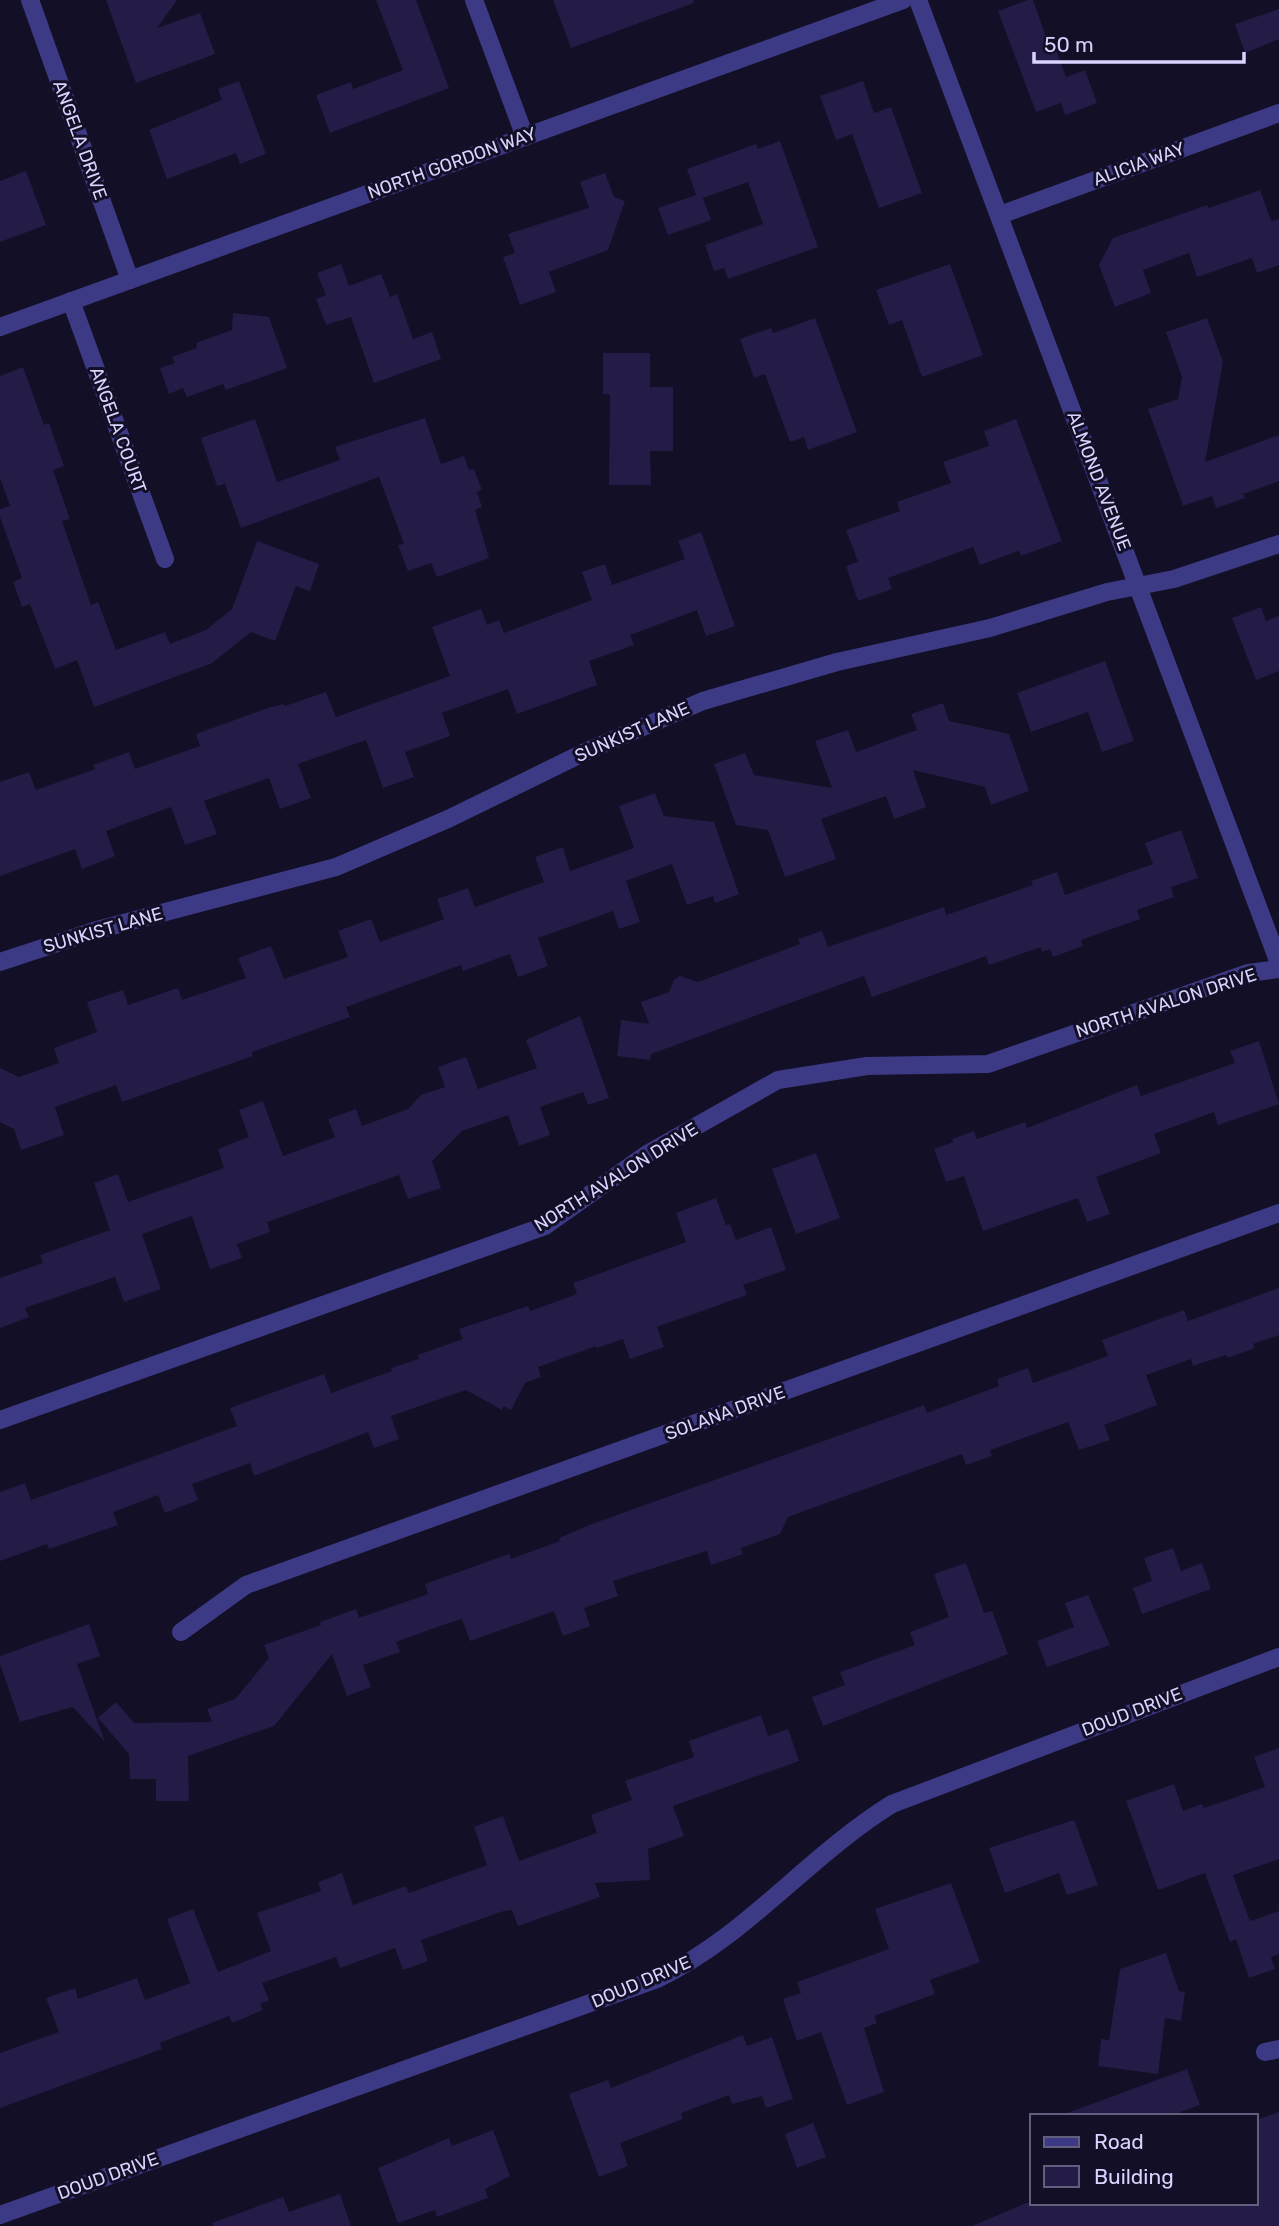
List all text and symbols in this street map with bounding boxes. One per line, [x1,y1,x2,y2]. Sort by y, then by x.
scale bar [1034,21,1244,65]
text: 50 m [1044,32,1094,57]
street label: ANGELA DRIVE [48,77,112,203]
street label: NORTH GORDON WAY [365,122,540,204]
street label: ALICIA WAY [1090,137,1188,191]
street label: ANGELA COURT [85,364,151,496]
street label: ALMOND AVENUE [1062,408,1136,554]
street label: SUNKIST LANE [571,697,693,767]
street label: SUNKIST LANE [41,902,165,958]
street label: NORTH AVALON DRIVE [1073,963,1259,1043]
street label: NORTH AVALON DRIVE [530,1118,702,1236]
street label: SOLANA DRIVE [662,1381,788,1445]
street label: DOUD DRIVE [1079,1683,1185,1741]
street label: DOUD DRIVE [588,1951,694,2013]
legend [1030,2114,1258,2205]
text: Road [1094,2129,1144,2154]
street label: DOUD DRIVE [55,2148,161,2204]
text: Building [1094,2164,1174,2189]

